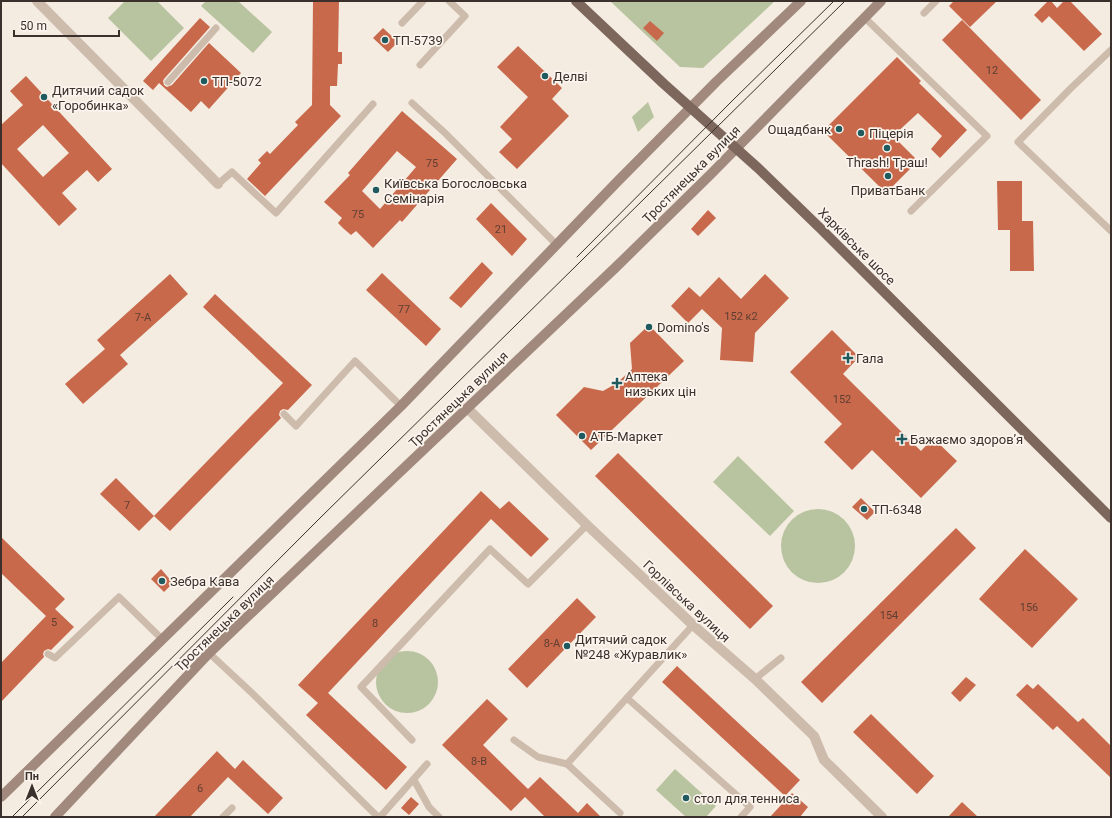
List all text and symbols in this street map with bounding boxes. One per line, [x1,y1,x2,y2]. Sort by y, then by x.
scale bar [14,12,119,38]
text: 50 m [20,19,47,33]
place label: ТП-5739 [393,33,443,48]
marker: ТП-5739 [380,35,390,45]
house number: 12 [986,64,998,77]
place label: Делві [553,69,588,84]
marker: Делві [540,71,550,81]
place label: ТП-5072 [212,74,262,89]
marker: ТП-5072 [199,76,209,86]
place label: Дитячий садок «Горобинка» [52,83,144,113]
marker: Дитячий садок «Горобинка» [39,92,49,102]
place label: Ощадбанк [768,122,831,137]
street label: Тростянецька вулиця [640,123,743,226]
marker: Ощадбанк [834,124,844,134]
place label: Піцерія [869,126,914,141]
marker: Піцерія [856,128,866,138]
marker: Thrash! Траш! [882,143,892,153]
place label: Thrash! Траш! [846,155,928,170]
house number: 75 [426,157,438,170]
marker: ПриватБанк [883,171,893,181]
place label: Київська Богословська Семінарія [384,176,527,206]
place label: ПриватБанк [851,183,925,198]
marker: Київська Богословська Семінарія [371,185,381,195]
street label: Харківське шосе [815,205,898,288]
house number: 75 [352,208,364,221]
house number: 21 [495,223,507,236]
house number: 77 [398,303,410,316]
house number: 152 к2 [724,310,758,323]
house number: 7-А [135,311,152,324]
place label: Domino's [657,320,710,335]
marker: Domino's [644,322,654,332]
street label: Тростянецька вулиця [406,348,511,450]
place label: Гала [856,351,884,366]
marker: Гала [843,353,853,363]
place label: Аптека низьких цін [625,369,696,399]
marker: Аптека низьких цін [612,378,622,388]
house number: 152 [833,393,851,406]
place label: АТБ-Маркет [590,429,663,444]
marker: АТБ-Маркет [577,431,587,441]
place label: Бажаємо здоровʼя [910,432,1023,447]
marker: Бажаємо здоровʼя [897,434,907,444]
house number: 7 [124,499,130,512]
place label: ТП-6348 [872,502,922,517]
marker: ТП-6348 [859,504,869,514]
street label: Горлівська вулиця [640,557,733,645]
street label: Тростянецька вулиця [172,572,277,674]
place label: Зебра Кава [170,574,239,589]
marker: Зебра Кава [157,576,167,586]
house number: 156 [1020,601,1038,614]
house number: 154 [880,609,898,622]
house number: 5 [51,616,57,629]
house number: 8 [372,617,378,630]
place label: Дитячий садок №248 «Журавлик» [575,632,687,662]
house number: 8-А [544,637,561,650]
marker: Дитячий садок №248 «Журавлик» [562,641,572,651]
house number: 8-В [471,755,487,768]
north arrow [12,766,52,806]
text: Пн [25,770,39,783]
house number: 6 [197,782,203,795]
place label: стол для тенниса [694,791,800,806]
marker: стол для тенниса [681,793,691,803]

